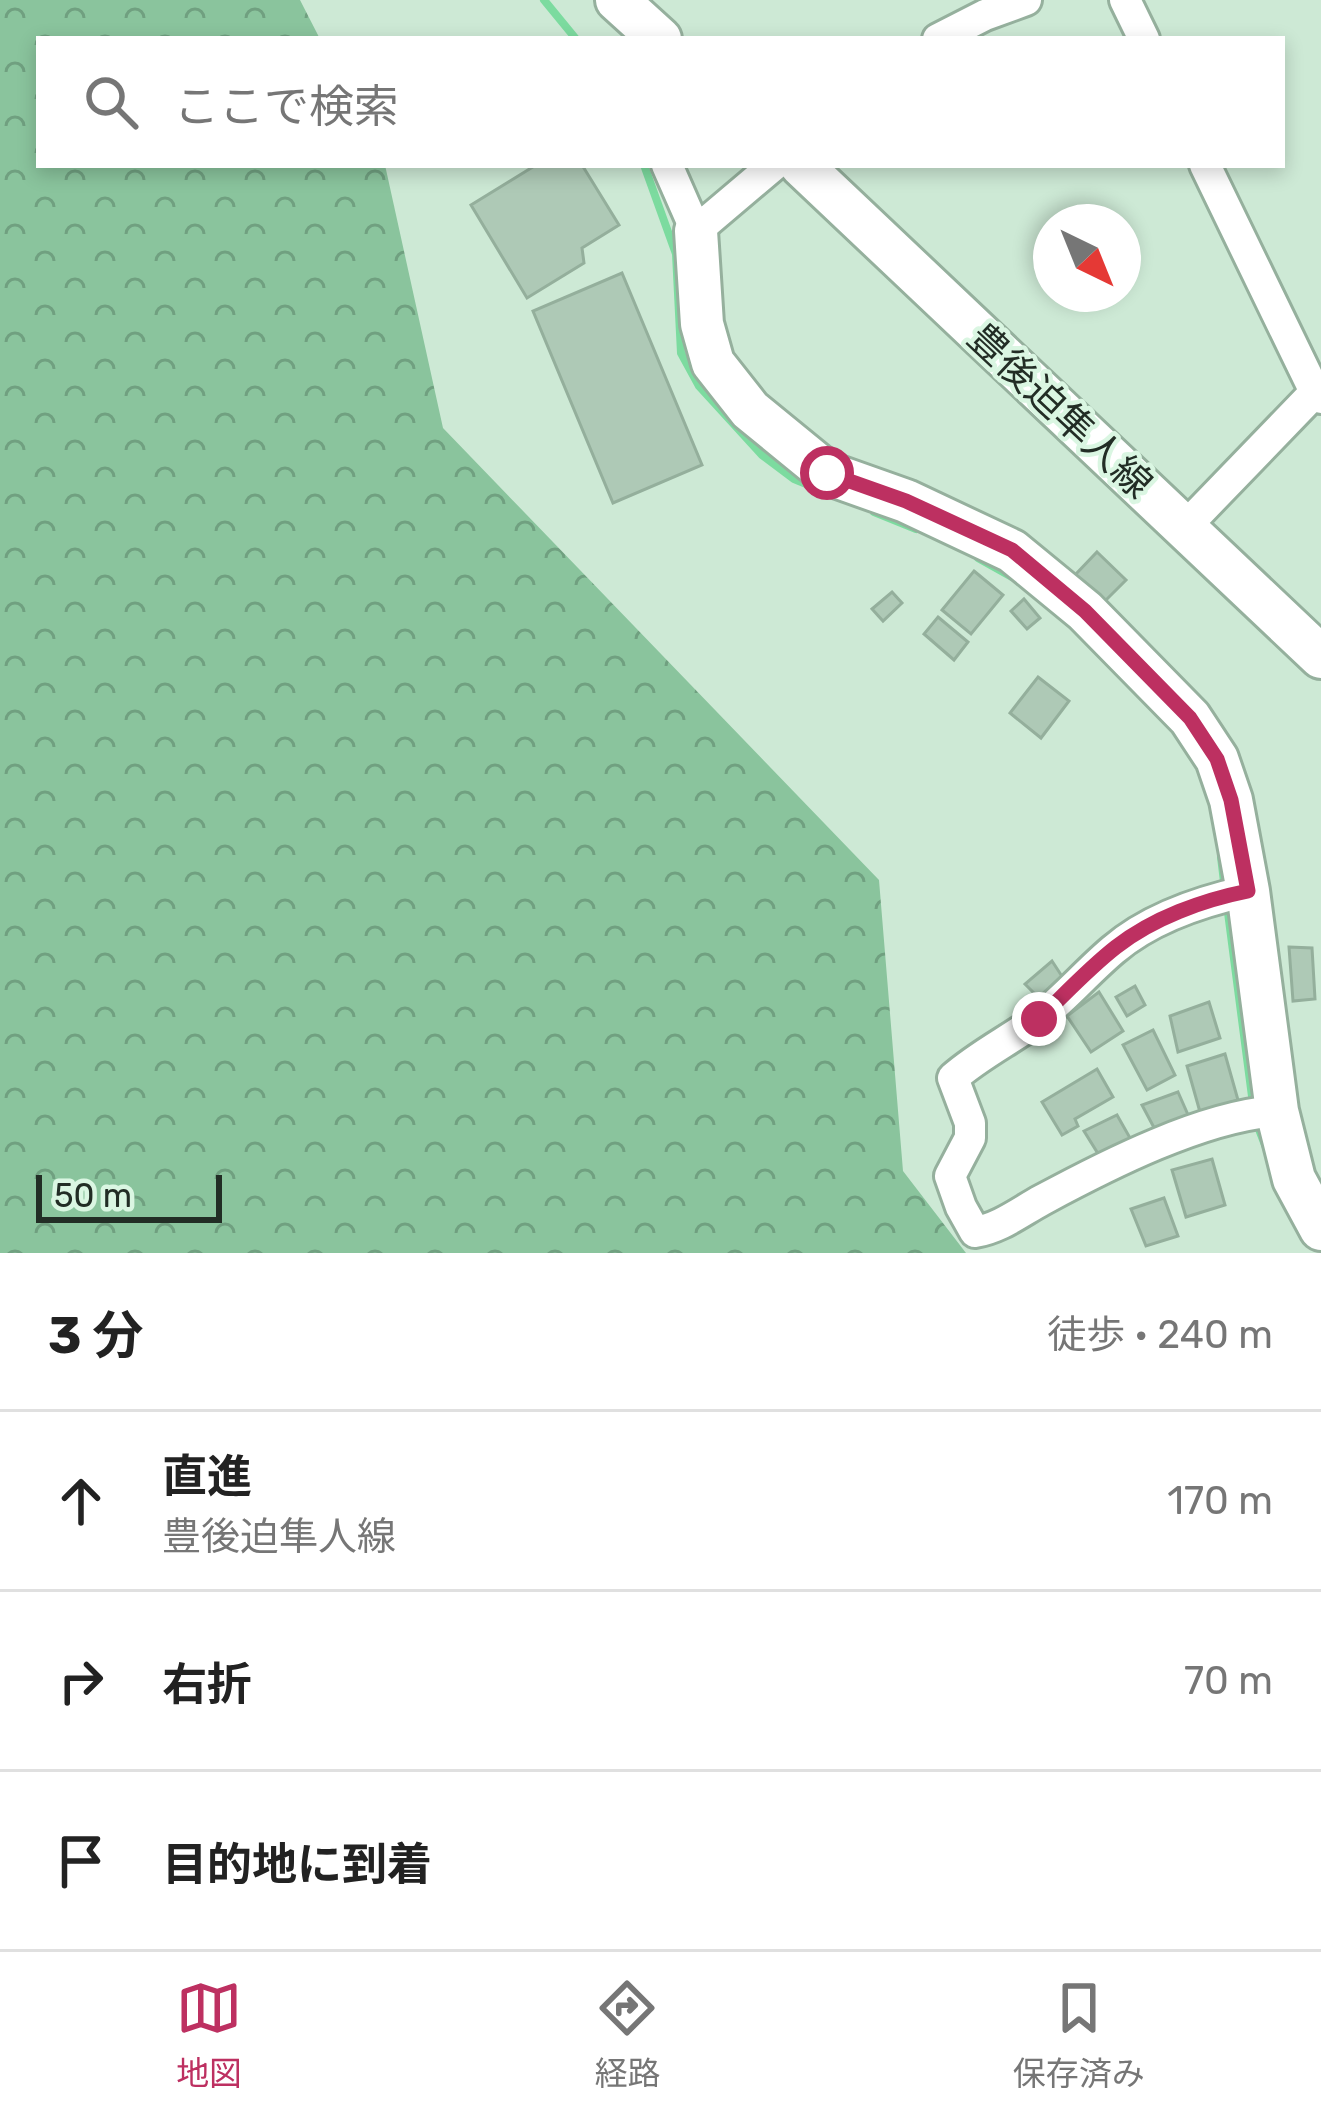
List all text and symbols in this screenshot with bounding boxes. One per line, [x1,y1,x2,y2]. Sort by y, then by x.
search box [36,36,1285,168]
icon: search [78,69,144,135]
text: ここで検索 [174,80,399,133]
north arrow [1033,204,1141,312]
street label: 豊後迫隼人線 [959,314,1161,508]
route start [800,446,854,500]
route end [1012,992,1066,1046]
scale bar [36,1169,222,1222]
text: 50 m [54,1176,132,1215]
text: 3 分 [48,1305,143,1366]
text: 徒歩 · 240 m [1047,1312,1273,1358]
text: 直進 [162,1450,252,1503]
icon: ahead [48,1468,114,1534]
text: 170 m [1167,1478,1273,1524]
text: 豊後迫隼人線 [162,1514,396,1560]
icon: right [48,1648,114,1714]
text: 右折 [162,1658,252,1711]
text: 70 m [1184,1658,1273,1704]
icon: arrive [48,1828,114,1894]
text: 目的地に到着 [162,1838,432,1891]
tab: 地図 [176,1975,242,2095]
tab: 経路 [594,1975,660,2095]
tab: 保存済み [1013,1975,1145,2095]

